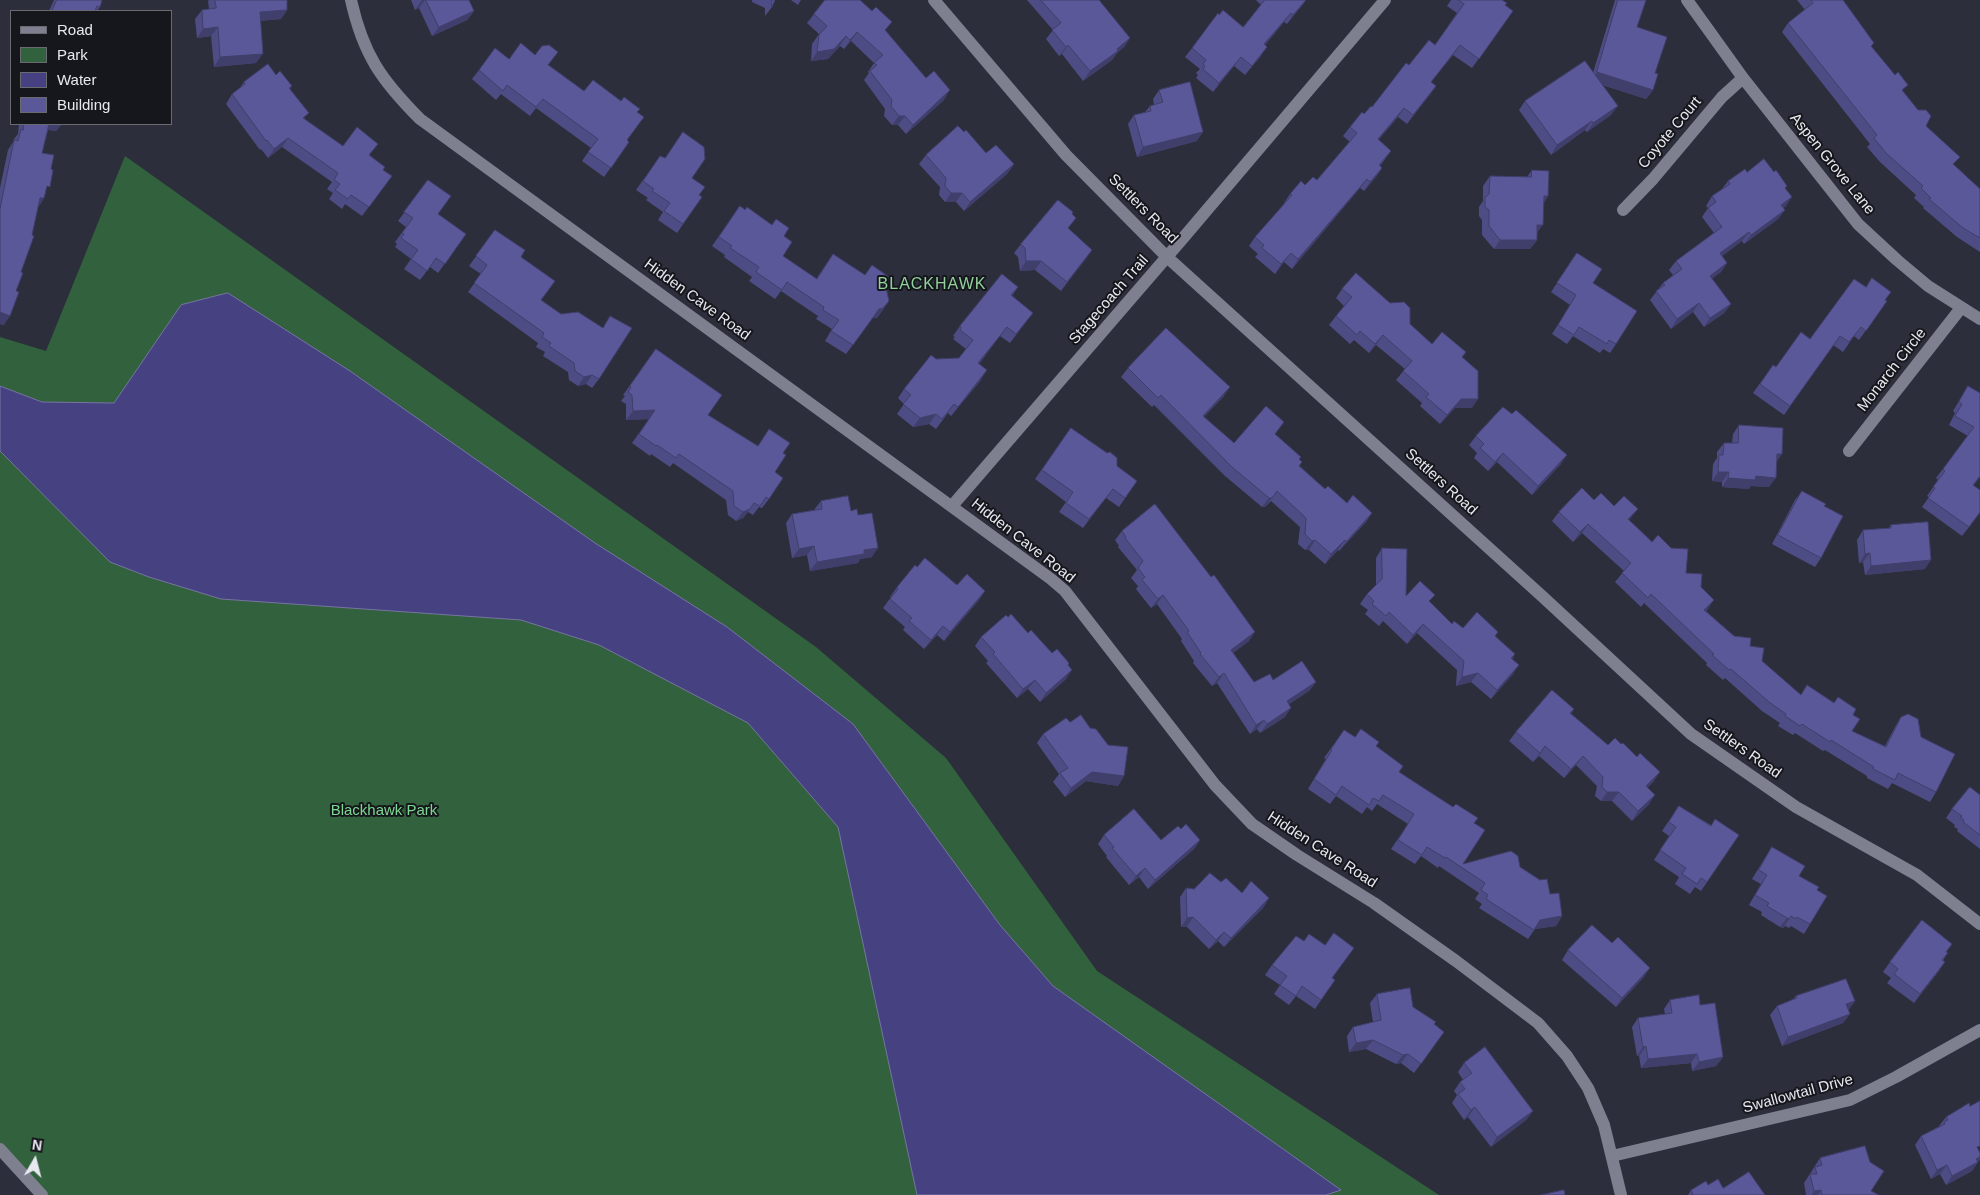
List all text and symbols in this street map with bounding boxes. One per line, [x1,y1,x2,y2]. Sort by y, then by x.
legend [10,10,172,125]
text: Road [57,21,93,38]
text: Park [57,46,88,63]
text: Water [57,71,96,88]
street label: Coyote Court [1635,93,1705,173]
text: Building [57,96,110,113]
street label: Aspen Grove Lane [1786,110,1878,218]
street label: Settlers Road [1105,171,1181,247]
street label: Stagecoach Trail [1065,252,1153,348]
street label: Hidden Cave Road [640,255,754,345]
district label: BLACKHAWK [876,275,988,295]
street label: Monarch Circle [1854,325,1930,415]
street label: Settlers Road [1401,445,1481,519]
street label: Hidden Cave Road [968,495,1078,587]
street label: Settlers Road [1700,716,1784,782]
park label: Blackhawk Park [331,802,437,820]
street label: Hidden Cave Road [1264,808,1380,892]
street label: Swallowtail Drive [1741,1071,1855,1117]
north arrow [10,1135,60,1185]
text: N [31,1137,43,1154]

